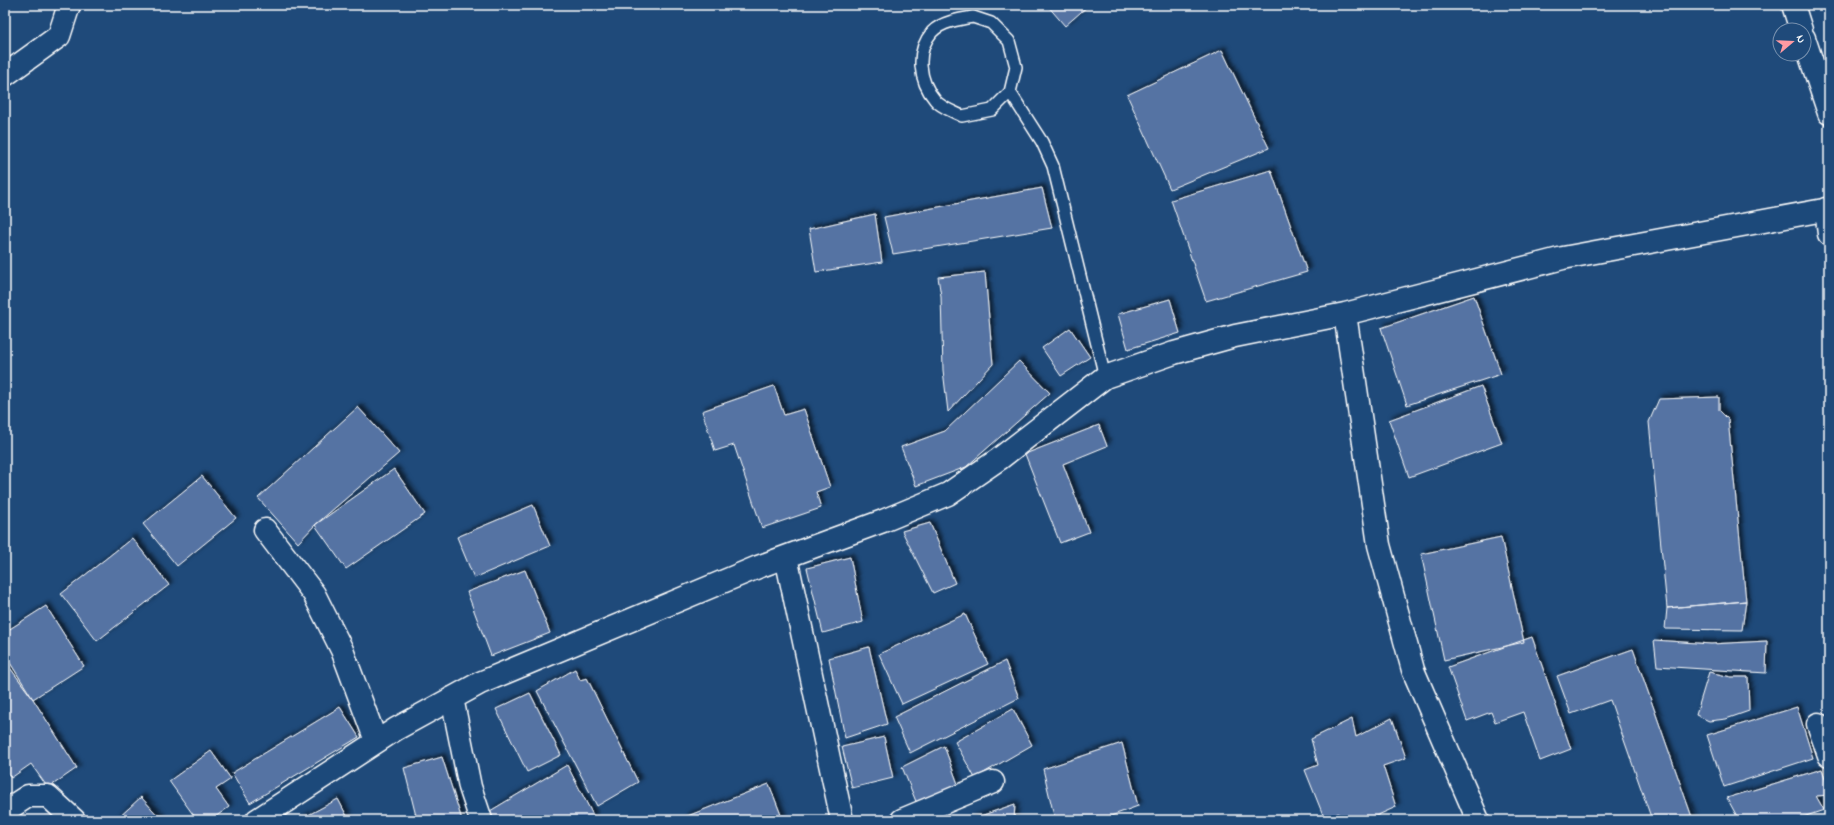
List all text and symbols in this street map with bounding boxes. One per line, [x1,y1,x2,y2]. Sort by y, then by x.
north arrow [1772,22,1812,62]
text: N [1792,33,1809,45]

